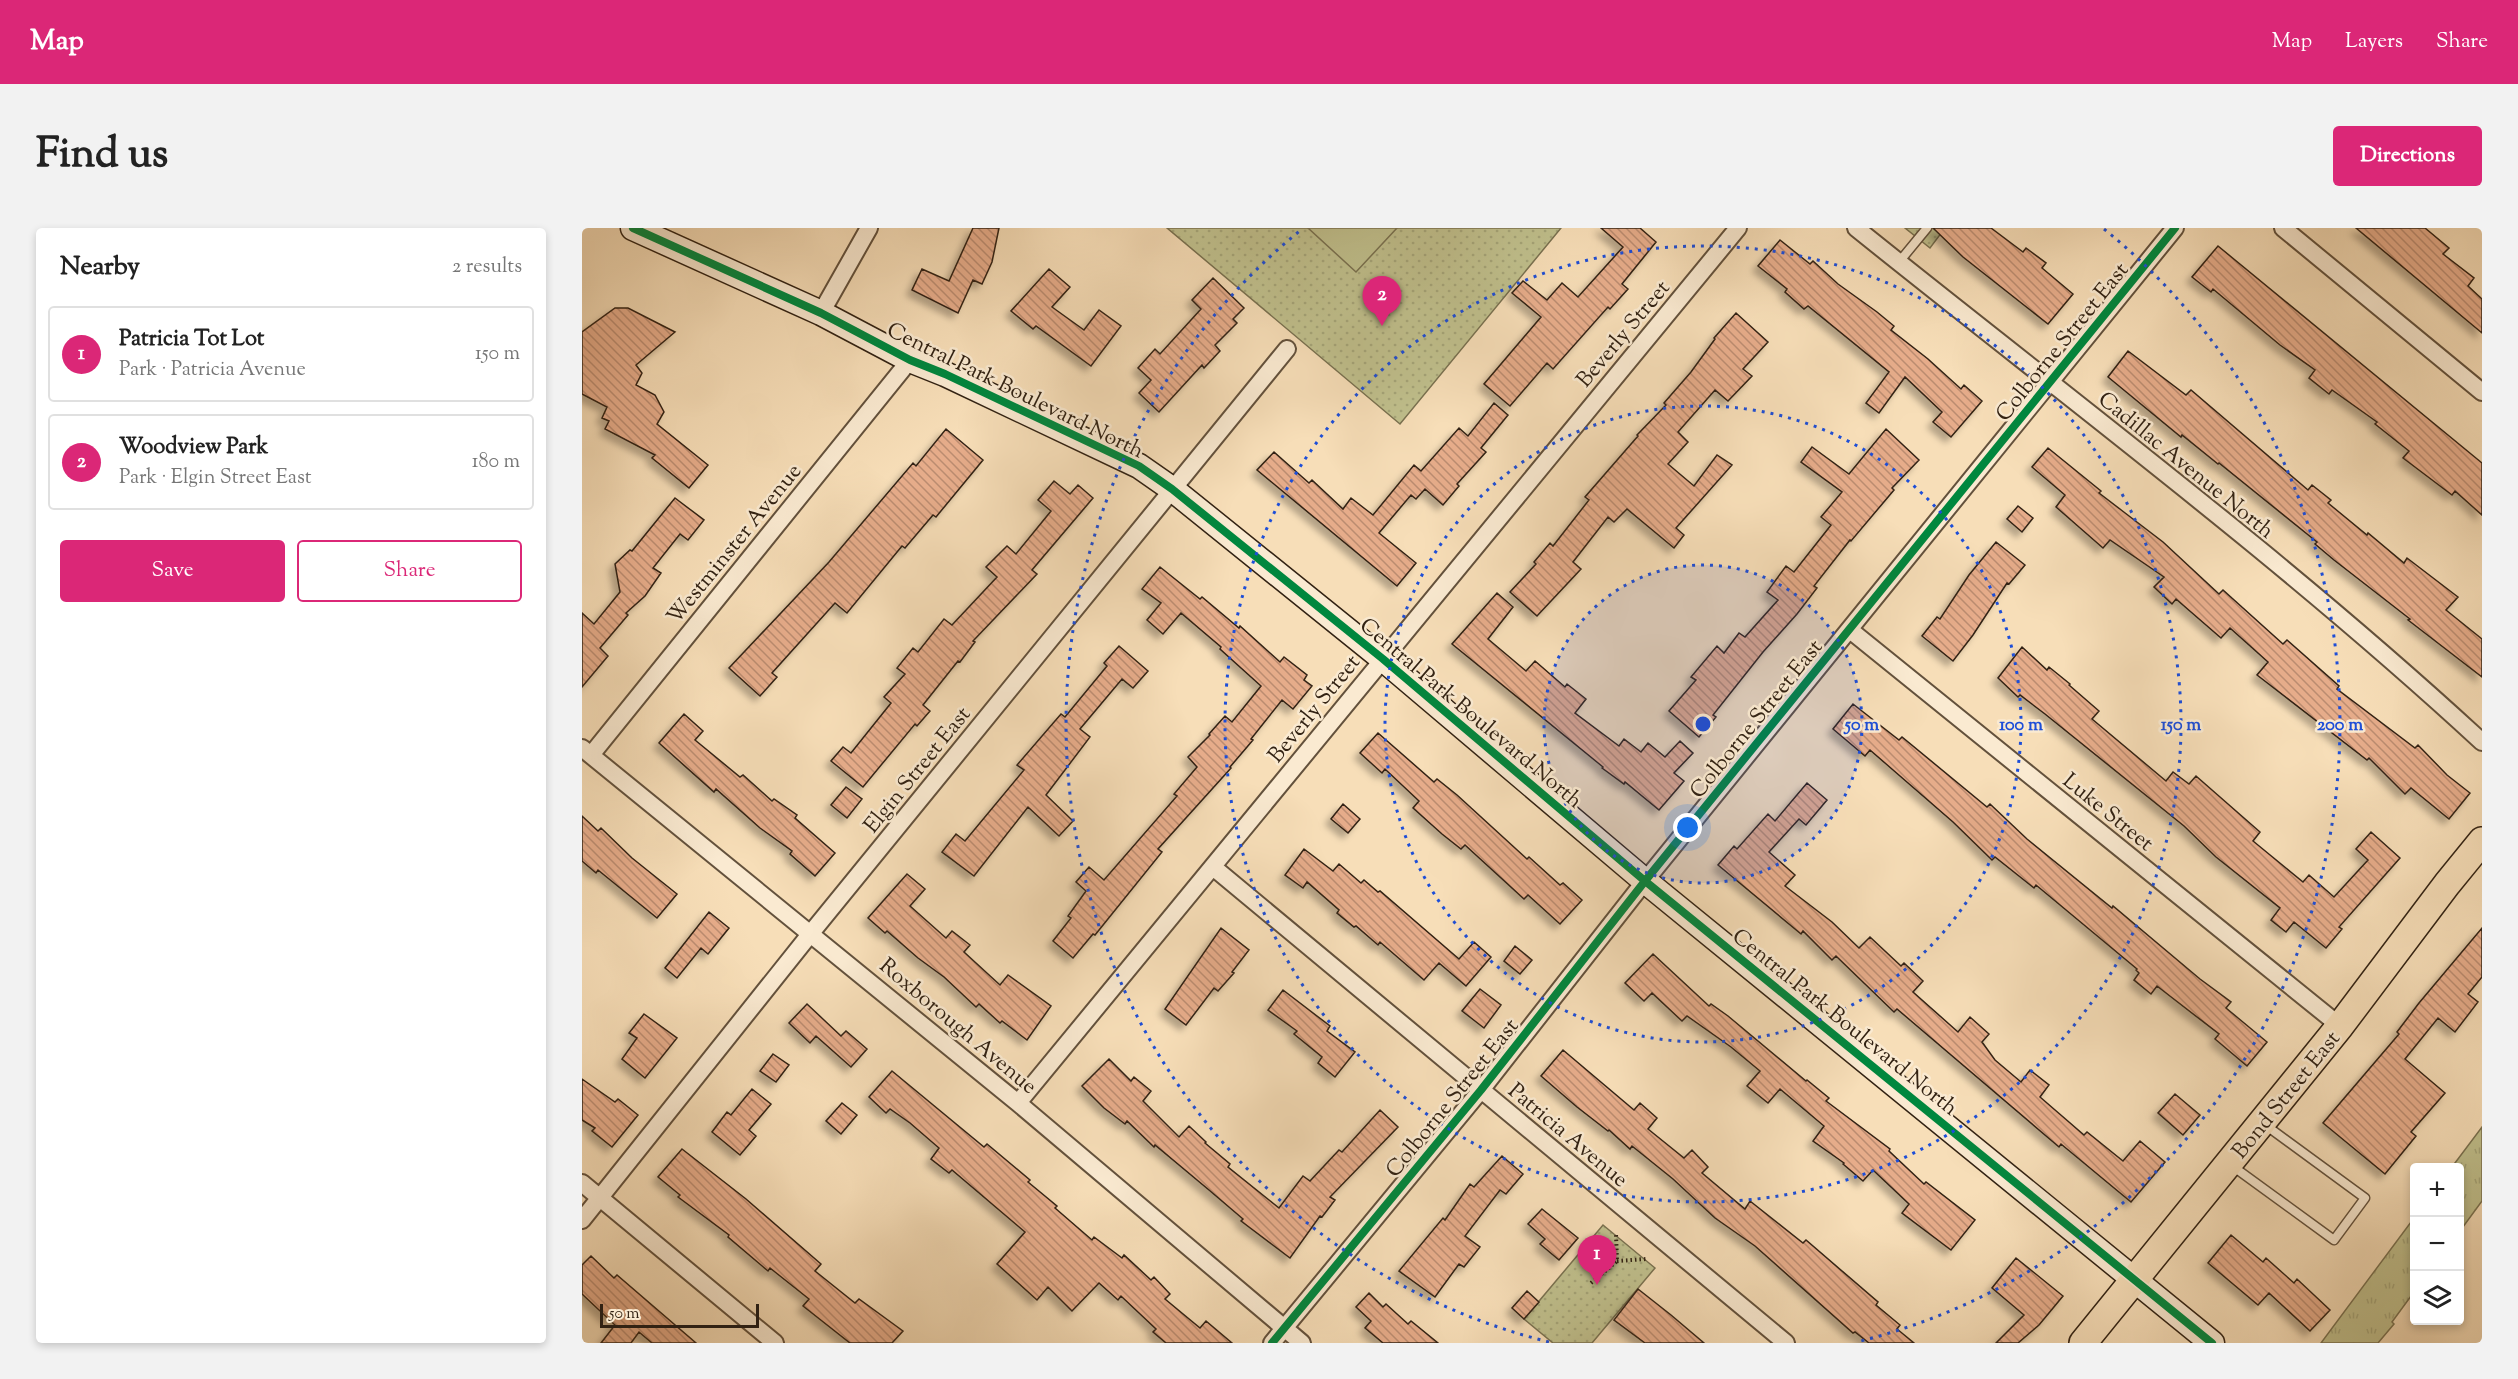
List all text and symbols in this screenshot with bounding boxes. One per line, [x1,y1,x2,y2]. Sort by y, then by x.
text: Map [30,22,84,62]
text: Map [2272,27,2312,57]
text: Layers [2345,27,2403,57]
text: Share [2436,27,2488,57]
text: Find us [36,126,168,186]
button: Directions [2333,126,2482,186]
text: Nearby [60,249,140,286]
text: 2 results [452,253,522,282]
street label: Colborne Street East [1989,256,2138,429]
street label: Beverly Street [1570,274,1679,396]
pin: 2 [1362,276,1402,326]
street label: Central Park Boulevard North [881,315,1149,468]
text: Patricia Tot Lot [119,324,264,356]
text: 1 [78,340,85,369]
text: 150 m [475,340,520,369]
text: Park · Patricia Avenue [119,356,306,385]
street label: Cadillac Avenue North [2090,385,2280,548]
text: Woodview Park [119,432,268,464]
text: 2 [77,448,86,477]
text: 180 m [472,448,520,477]
street label: Westminster Avenue [660,457,810,632]
text: Park · Elgin Street East [119,464,312,493]
button: Save [60,540,285,602]
button: Share [297,540,522,602]
street label: Central Park Boulevard North [1351,611,1589,817]
street label: Colborne Street East [1683,633,1832,806]
street label: Beverly Street [1262,648,1369,771]
street label: Elgin Street East [857,700,980,841]
text: 50 m [1843,713,1879,739]
text: 100 m [1999,713,2043,739]
text: 150 m [2161,713,2201,739]
text: 200 m [2317,713,2363,739]
centre of rings [1693,714,1713,734]
street label: Luke Street [2055,767,2160,860]
your location [1673,813,1702,842]
street label: Central Park Boulevard North [1724,922,1964,1125]
street label: Roxborough Avenue [871,952,1043,1103]
street label: Colborne Street East [1379,1012,1528,1185]
street label: Bond Street East [2226,1024,2349,1167]
street label: Patricia Avenue [1500,1076,1634,1196]
map controls [2410,1163,2464,1325]
button: + [2410,1163,2464,1217]
button: − [2410,1217,2464,1271]
pin: 1 [1578,1236,1616,1285]
button: layers [2410,1271,2464,1325]
scale bar [600,1301,759,1328]
text: 50 m [609,1303,640,1326]

